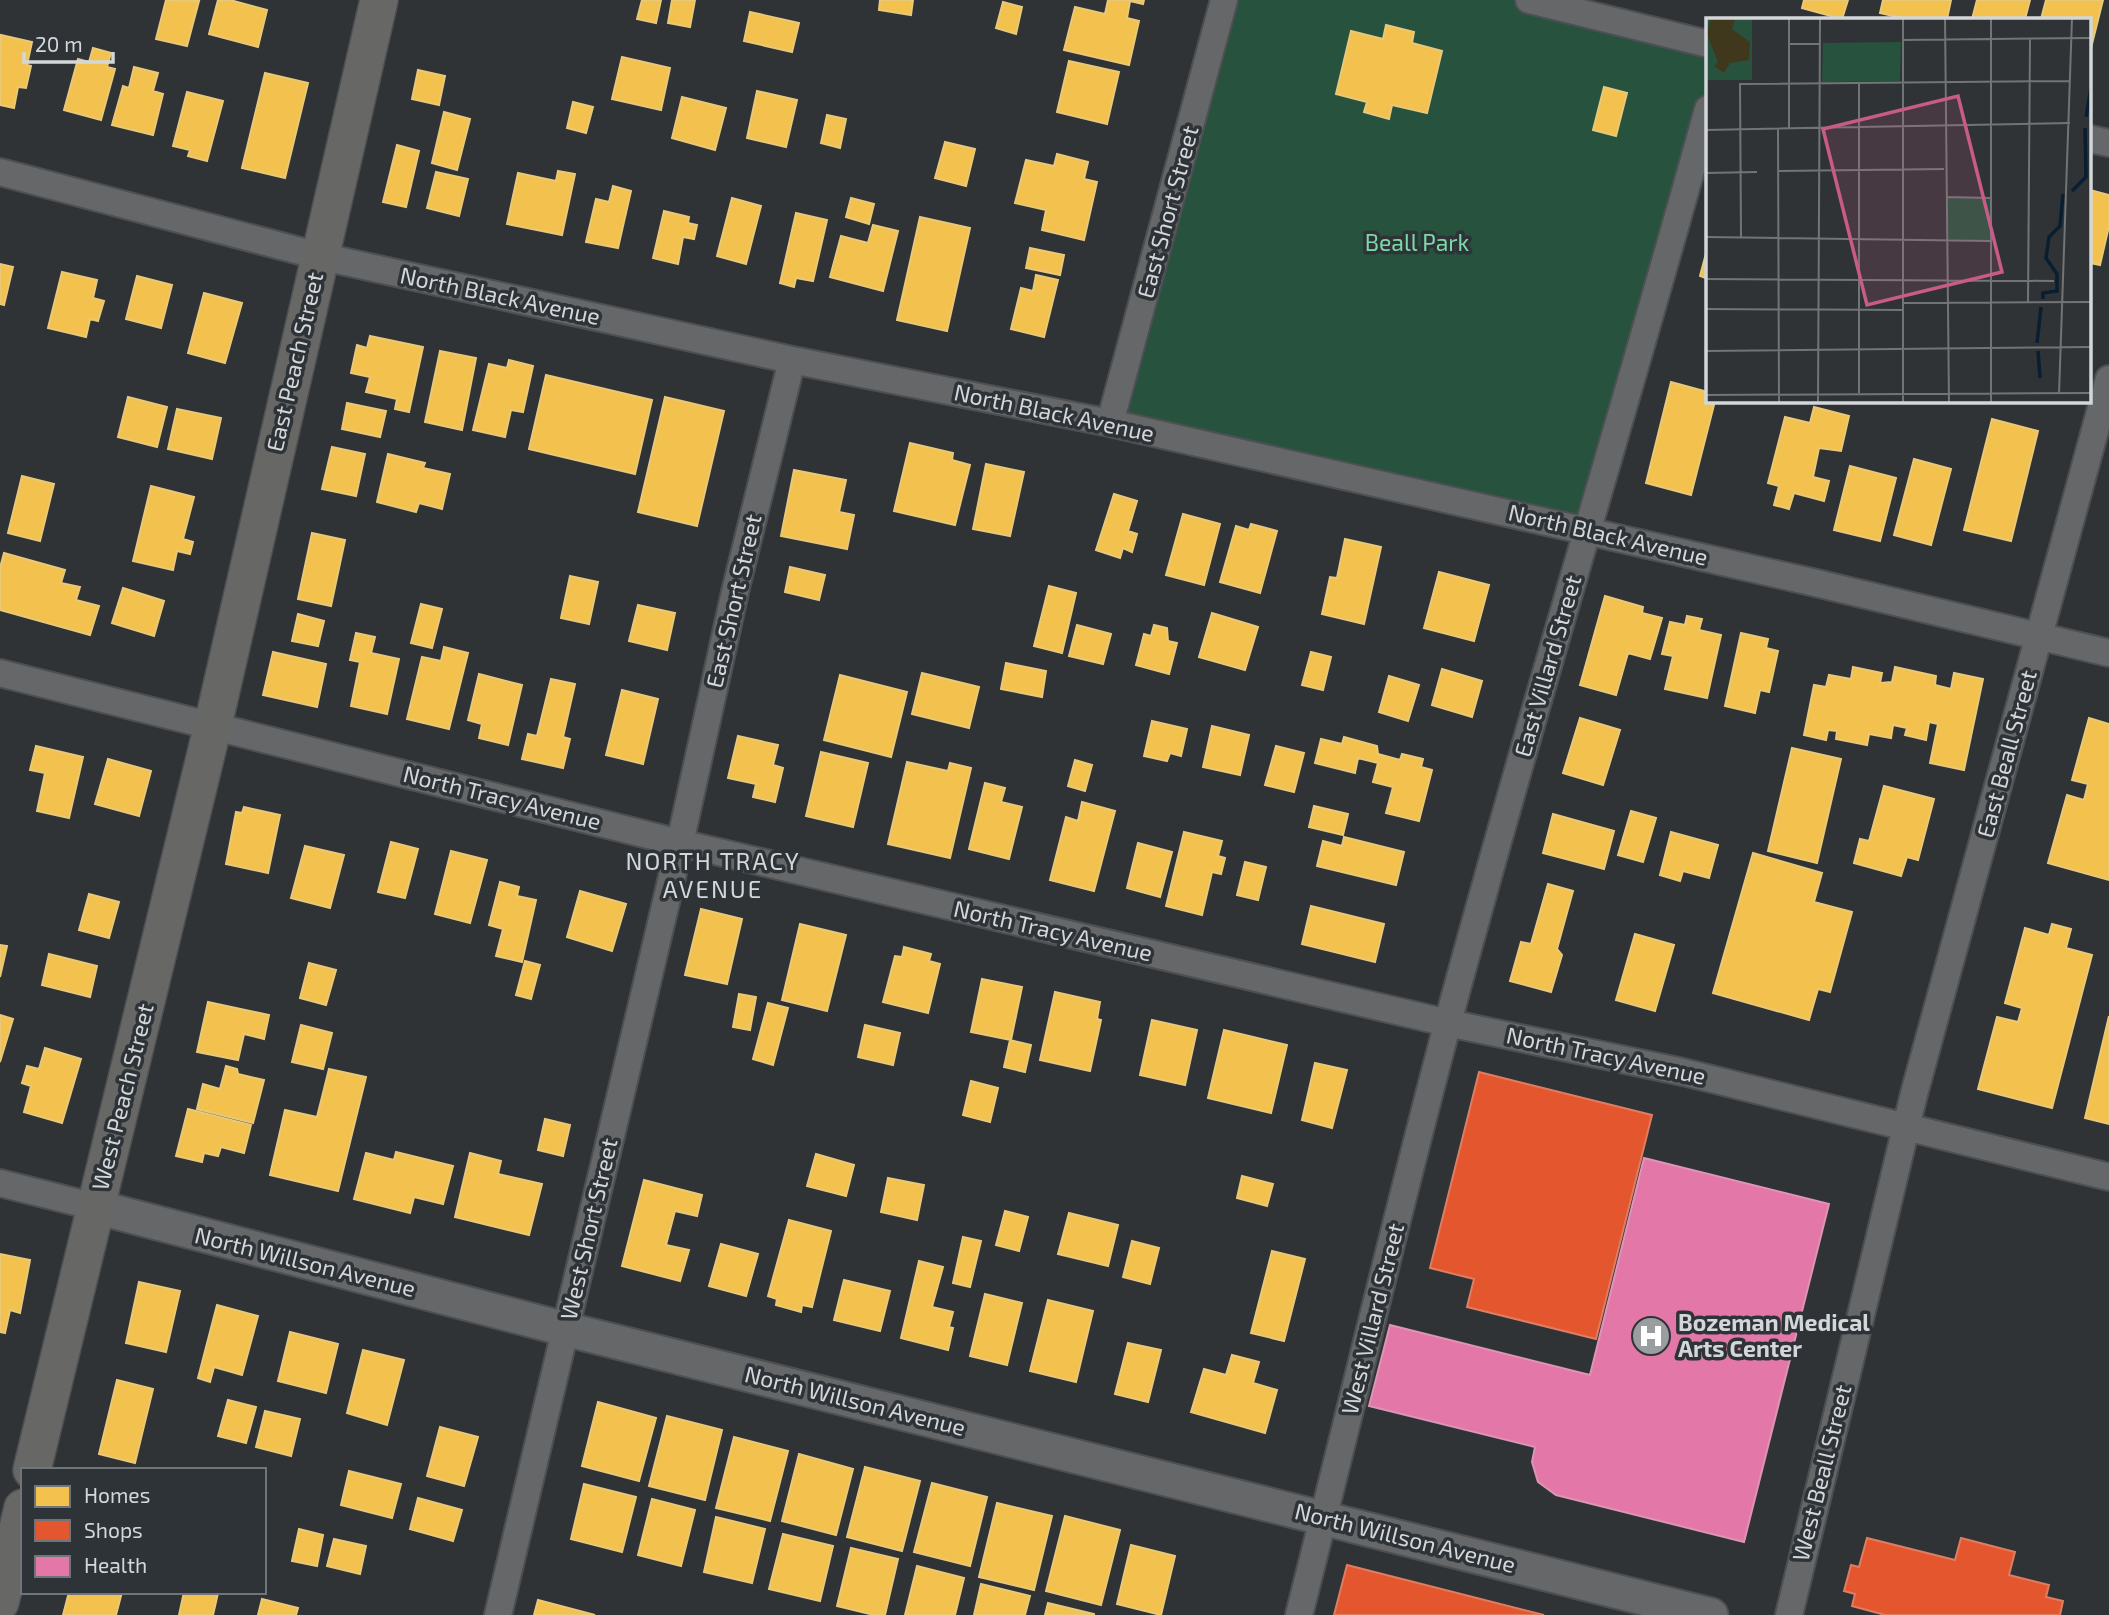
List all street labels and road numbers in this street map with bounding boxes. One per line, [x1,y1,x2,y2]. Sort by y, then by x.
street label: East Short Street [1131,122,1204,301]
street label: North Black Avenue [398,260,603,330]
street label: East Peach Street [260,269,328,454]
street label: North Black Avenue [952,377,1157,447]
street label: North Black Avenue [1506,497,1711,571]
street label: East Short Street [699,511,767,690]
street label: East Villard Street [1508,571,1586,760]
street label: East Beall Street [1970,667,2042,841]
street label: North Tracy Avenue [400,759,604,835]
street label: North Tracy Avenue [951,894,1155,966]
street label: West Peach Street [85,1000,159,1193]
street label: North Tracy Avenue [1504,1020,1708,1090]
street label: West Short Street [553,1135,623,1322]
street label: North Willson Avenue [192,1220,418,1302]
street label: West Villard Street [1335,1220,1409,1417]
street label: North Willson Avenue [742,1359,968,1441]
street label: West Beall Street [1786,1381,1857,1564]
street label: North Willson Avenue [1292,1496,1518,1578]

